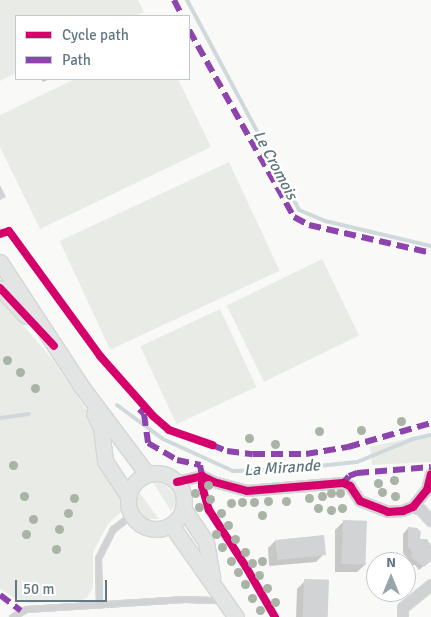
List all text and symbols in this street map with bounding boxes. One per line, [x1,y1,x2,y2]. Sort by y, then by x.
legend [15,15,190,80]
text: Cycle path [62,26,129,44]
text: Path [62,51,91,69]
water label: Le Cromois [249,127,301,203]
water label: La Mirande [243,456,321,480]
north arrow [366,552,416,602]
text: N [386,554,396,571]
scale bar [18,570,110,602]
text: 50 m [23,580,54,598]

